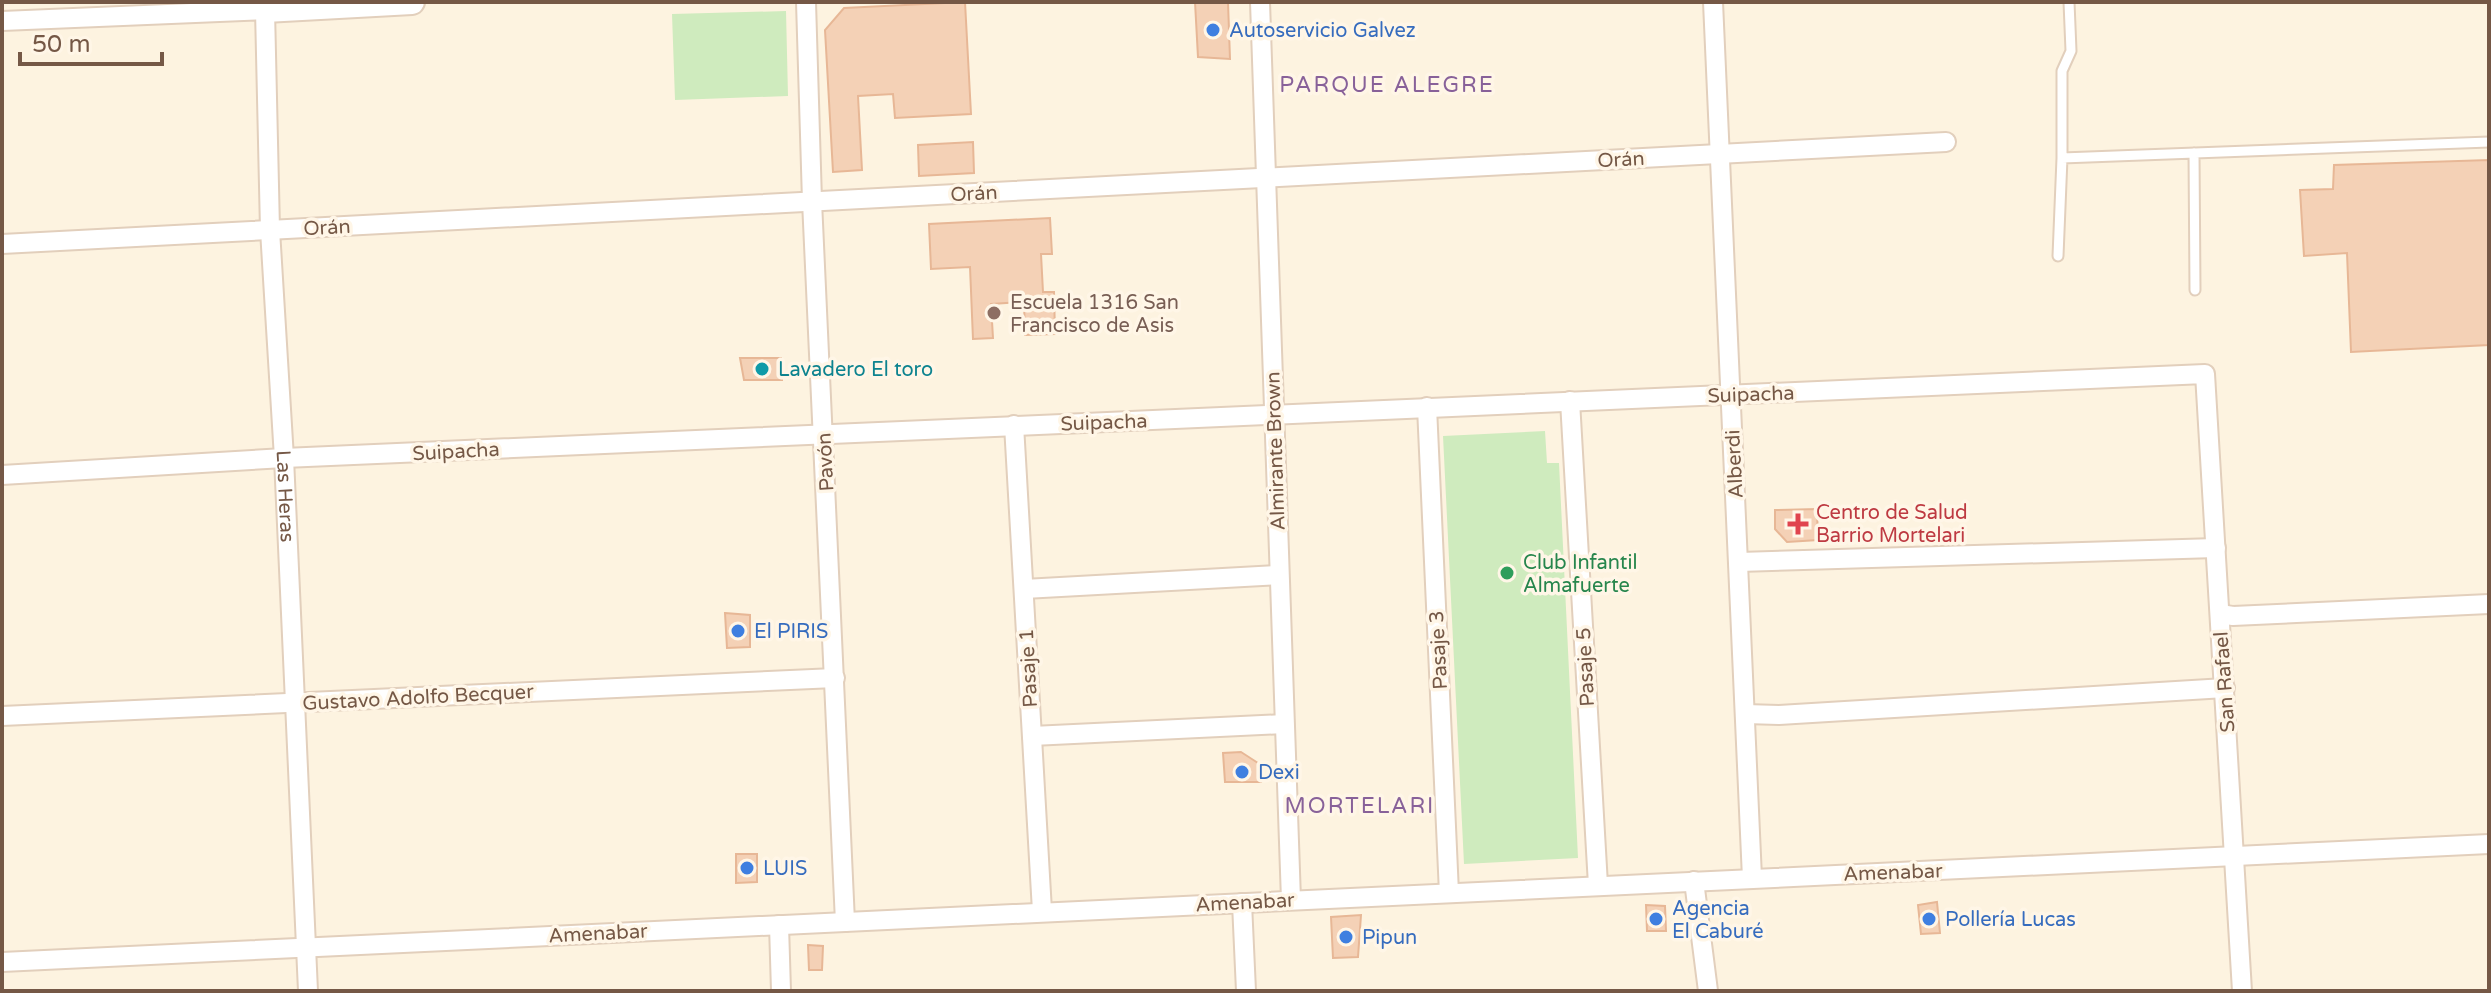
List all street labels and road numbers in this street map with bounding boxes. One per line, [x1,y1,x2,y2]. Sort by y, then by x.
street label: Orán [1597,147,1645,173]
street label: Orán [950,181,998,207]
street label: Orán [303,215,351,241]
street label: Almirante Brown [1261,371,1291,531]
street label: Suipacha [1707,381,1795,409]
street label: Suipacha [1060,409,1148,437]
street label: Alberdi [1721,429,1749,499]
street label: Pavón [812,432,840,492]
street label: Suipacha [412,438,500,466]
street label: Las Heras [271,449,299,543]
street label: Pasaje 3 [1425,610,1453,690]
street label: Pasaje 5 [1572,627,1600,707]
street label: Pasaje 1 [1015,628,1043,708]
street label: San Rafael [2210,631,2240,733]
street label: Gustavo Adolfo Becquer [302,680,535,716]
street label: Amenabar [1843,859,1943,887]
street label: Amenabar [1195,888,1296,918]
street label: Amenabar [548,919,649,949]

